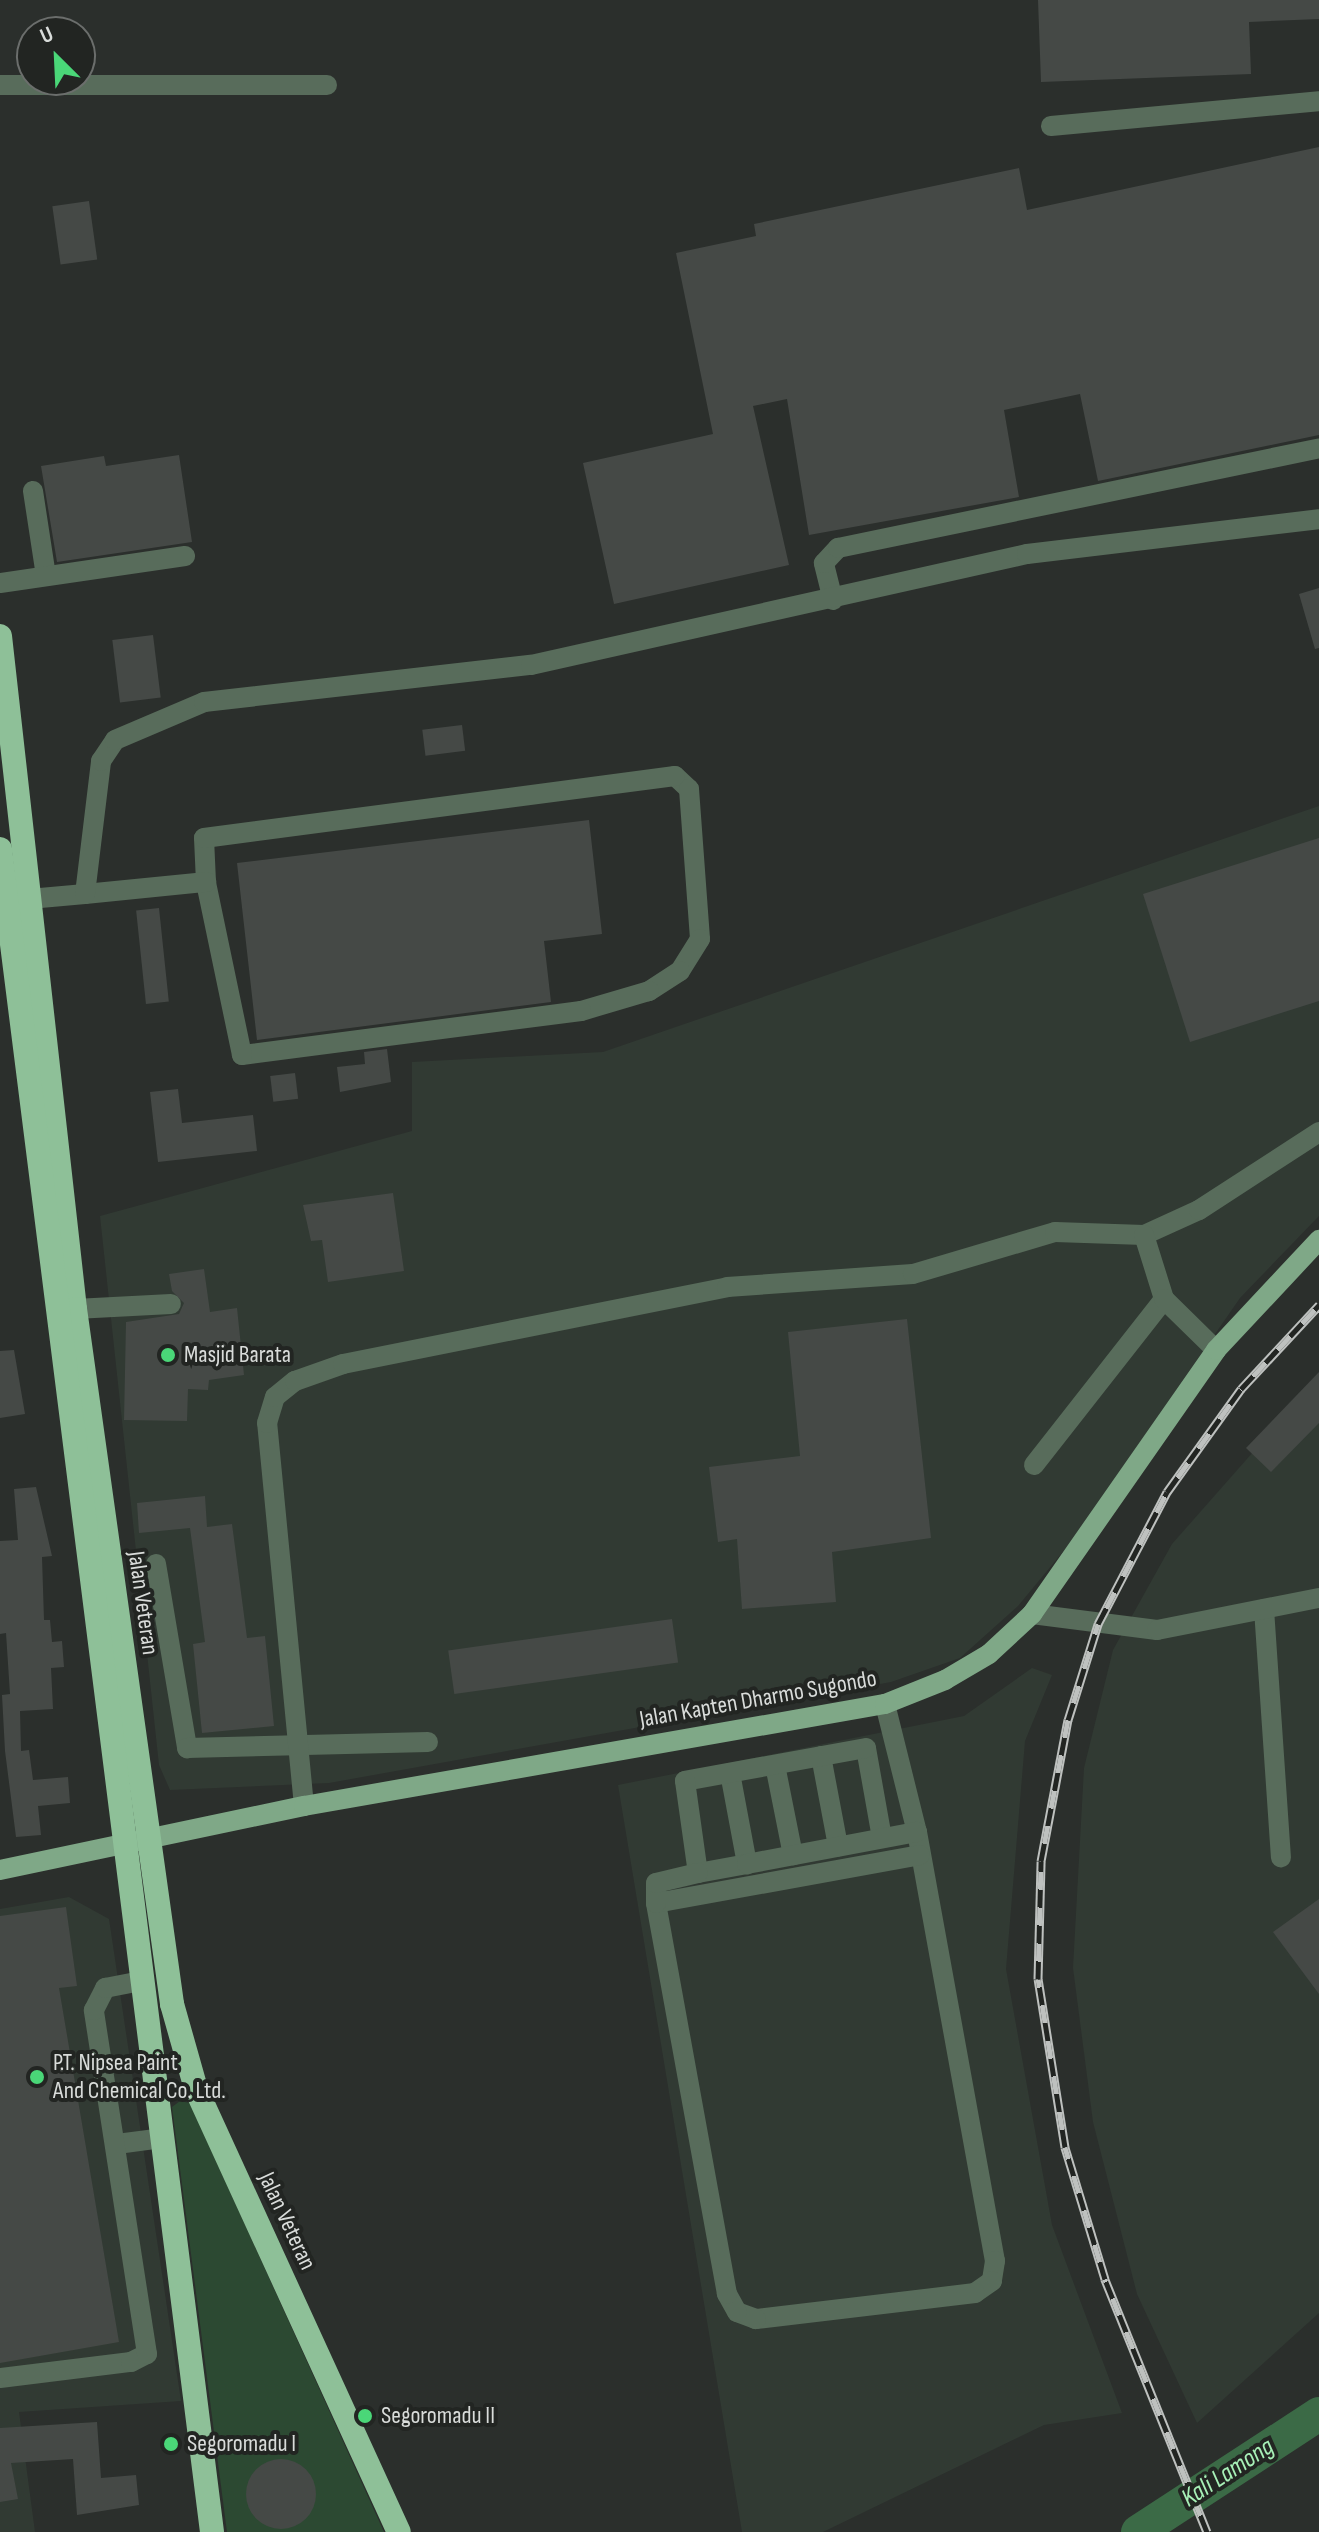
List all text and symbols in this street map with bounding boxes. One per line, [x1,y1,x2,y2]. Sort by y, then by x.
north arrow [16,16,96,96]
text: U [36,21,58,50]
place label: Masjid Barata [184,1341,291,1369]
marker: Masjid Barata [159,1346,177,1364]
street label: Jalan Veteran [121,1549,165,1657]
street label: Jalan Kapten Dharmo Sugondo [637,1664,879,1734]
place label: P.T. Nipsea Paint And Chemical Co. Ltd. [53,2049,226,2105]
marker: P.T. Nipsea Paint And Chemical Co. Ltd. [28,2068,46,2086]
street label: Jalan Veteran [252,2168,322,2274]
place label: Segoromadu II [381,2402,495,2430]
marker: Segoromadu II [356,2407,374,2425]
place label: Segoromadu I [187,2430,296,2458]
water label: Kali Lamong [1176,2432,1280,2514]
marker: Segoromadu I [162,2435,180,2453]

